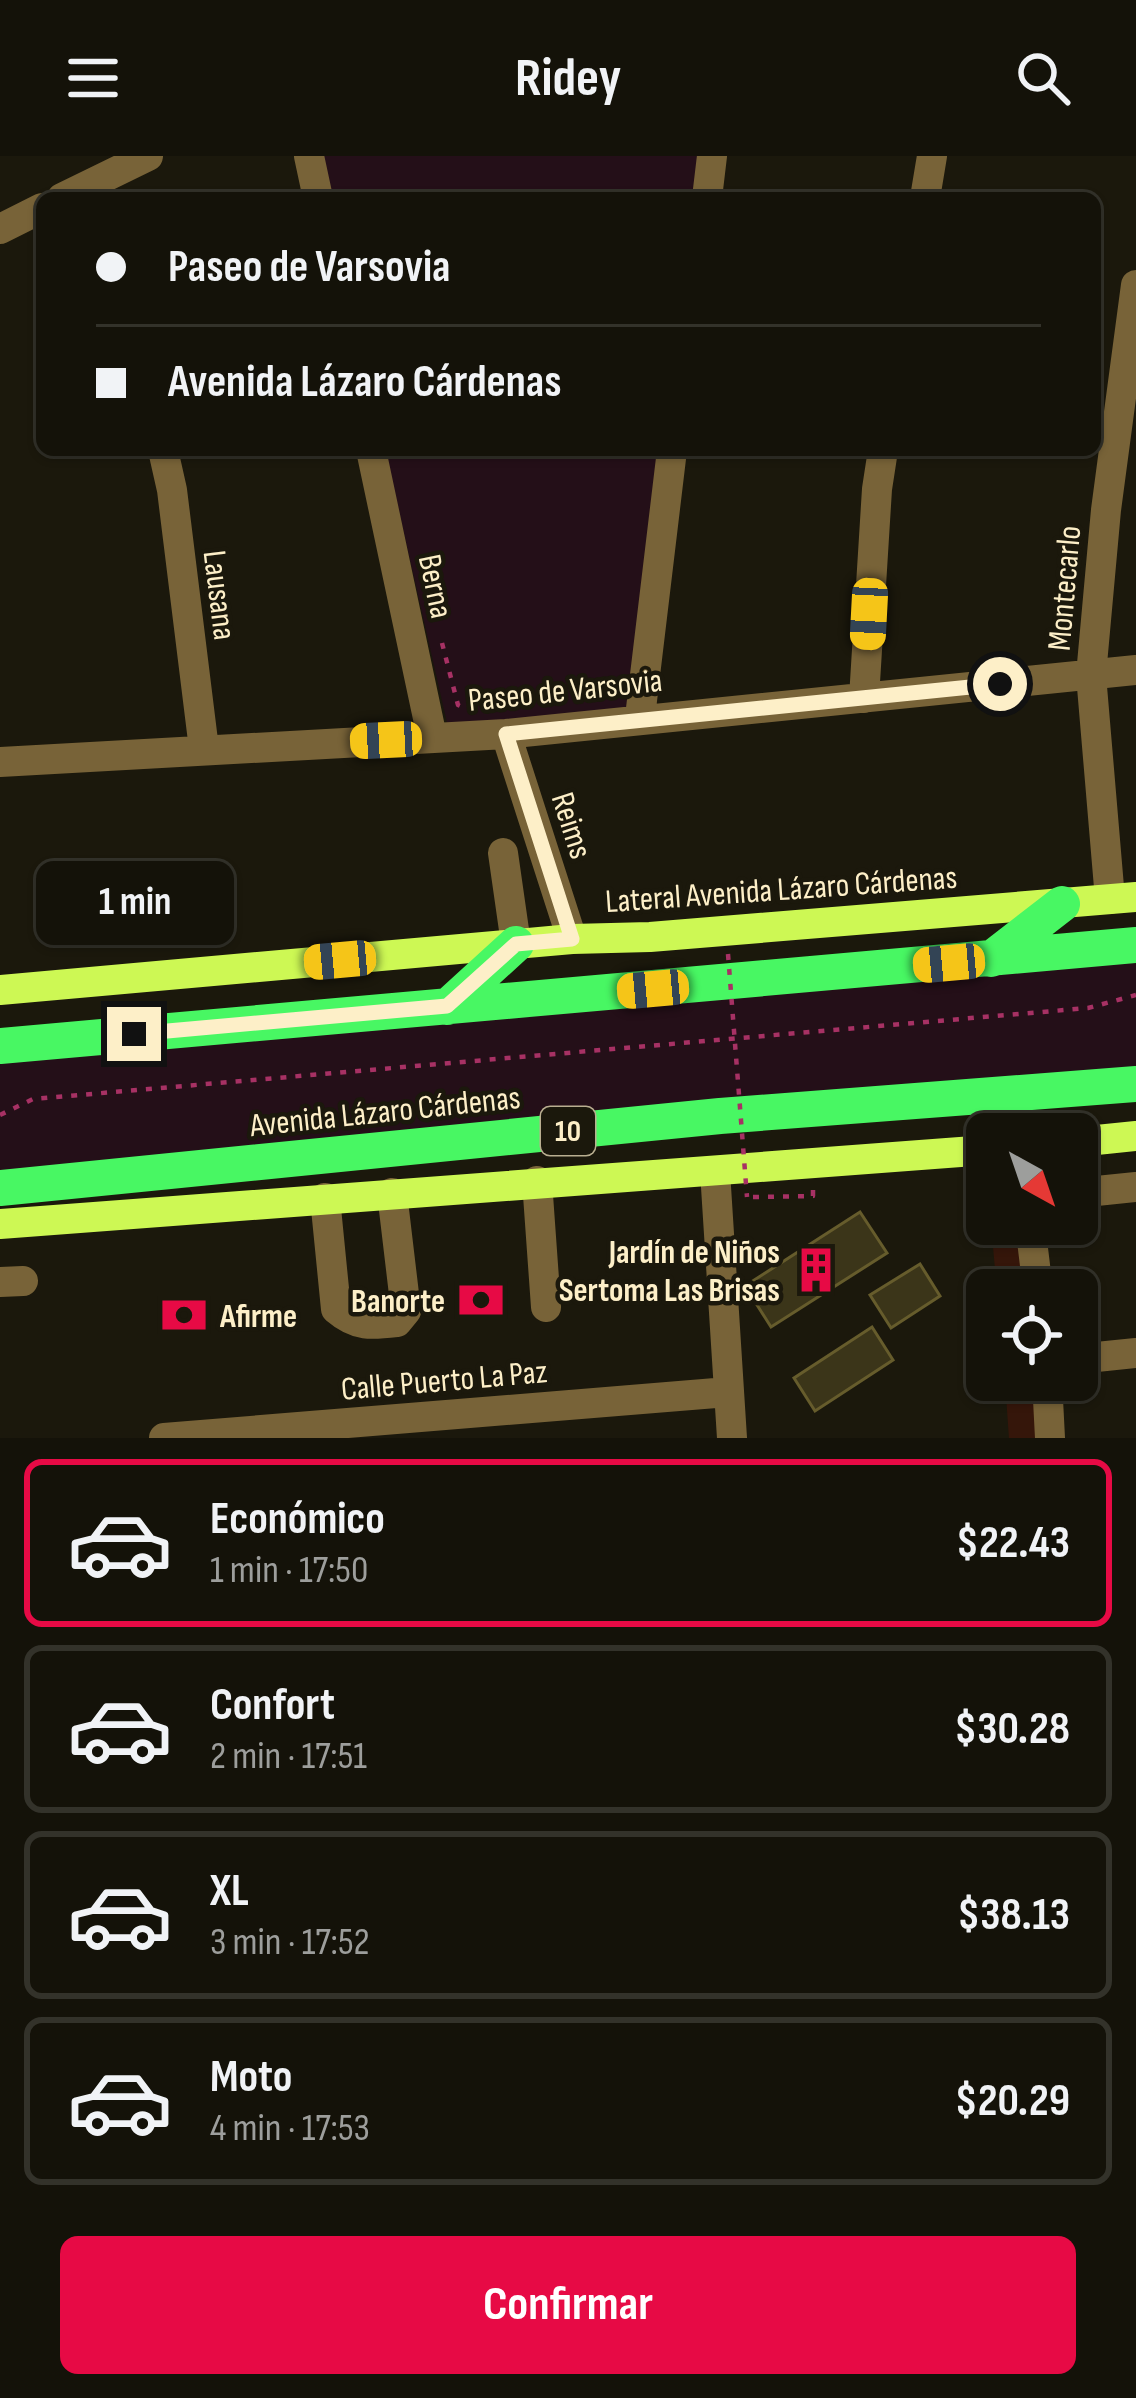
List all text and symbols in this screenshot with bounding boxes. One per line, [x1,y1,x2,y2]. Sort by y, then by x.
icon: menu [60,45,126,111]
icon: search [1010,45,1076,111]
text: Ridey [515,46,621,111]
text: Paseo de Varsovia [168,240,451,295]
text: Avenida Lázaro Cárdenas [168,355,562,410]
street label: Montecarlo [1040,524,1090,652]
street label: Lausana [194,548,244,642]
street label: Berna [409,551,461,622]
car [849,577,889,651]
route start [973,657,1027,711]
street label: Paseo de Varsovia [466,661,664,721]
car [349,720,423,760]
street label: Reims [542,787,601,864]
street label: Lateral Avenida Lázaro Cárdenas [604,858,958,922]
callout: 1 min [35,860,233,944]
text: 1 min [99,879,171,926]
car [303,939,377,981]
car [912,942,986,984]
car [616,968,690,1010]
route end [107,1007,161,1061]
street label: Avenida Lázaro Cárdenas [247,1078,522,1146]
road number: 10 [541,1107,595,1155]
north arrow [966,1113,1098,1245]
map controls [966,1113,1098,1401]
place label: Jardín de Niños Sertoma Las Brisas [559,1233,780,1311]
building icon: Jardín de Niños Sertoma Las Brisas [791,1245,841,1295]
button: locate [966,1269,1098,1401]
bank icon: Banorte [456,1275,506,1325]
place label: Banorte [351,1282,445,1322]
bank icon: Afirme [159,1290,209,1340]
place label: Afirme [219,1297,297,1337]
street label: Calle Puerto La Paz [339,1352,549,1410]
icon: car [66,1489,174,1597]
text: Económico [210,1492,385,1547]
text: $22.43 [956,1516,1070,1571]
text: 1 min · 17:50 [210,1547,368,1594]
icon: car [66,1675,174,1783]
text: Confort [210,1678,335,1733]
text: $30.28 [954,1702,1070,1757]
text: 2 min · 17:51 [210,1733,367,1780]
icon: car [66,1861,174,1969]
text: XL [210,1864,249,1919]
text: $38.13 [957,1888,1070,1943]
text: 3 min · 17:52 [210,1919,370,1966]
icon: car [66,2047,174,2155]
text: Moto [210,2050,292,2105]
text: $20.29 [955,2074,1070,2129]
text: 4 min · 17:53 [210,2105,370,2152]
button: Confirmar [60,2236,1076,2374]

